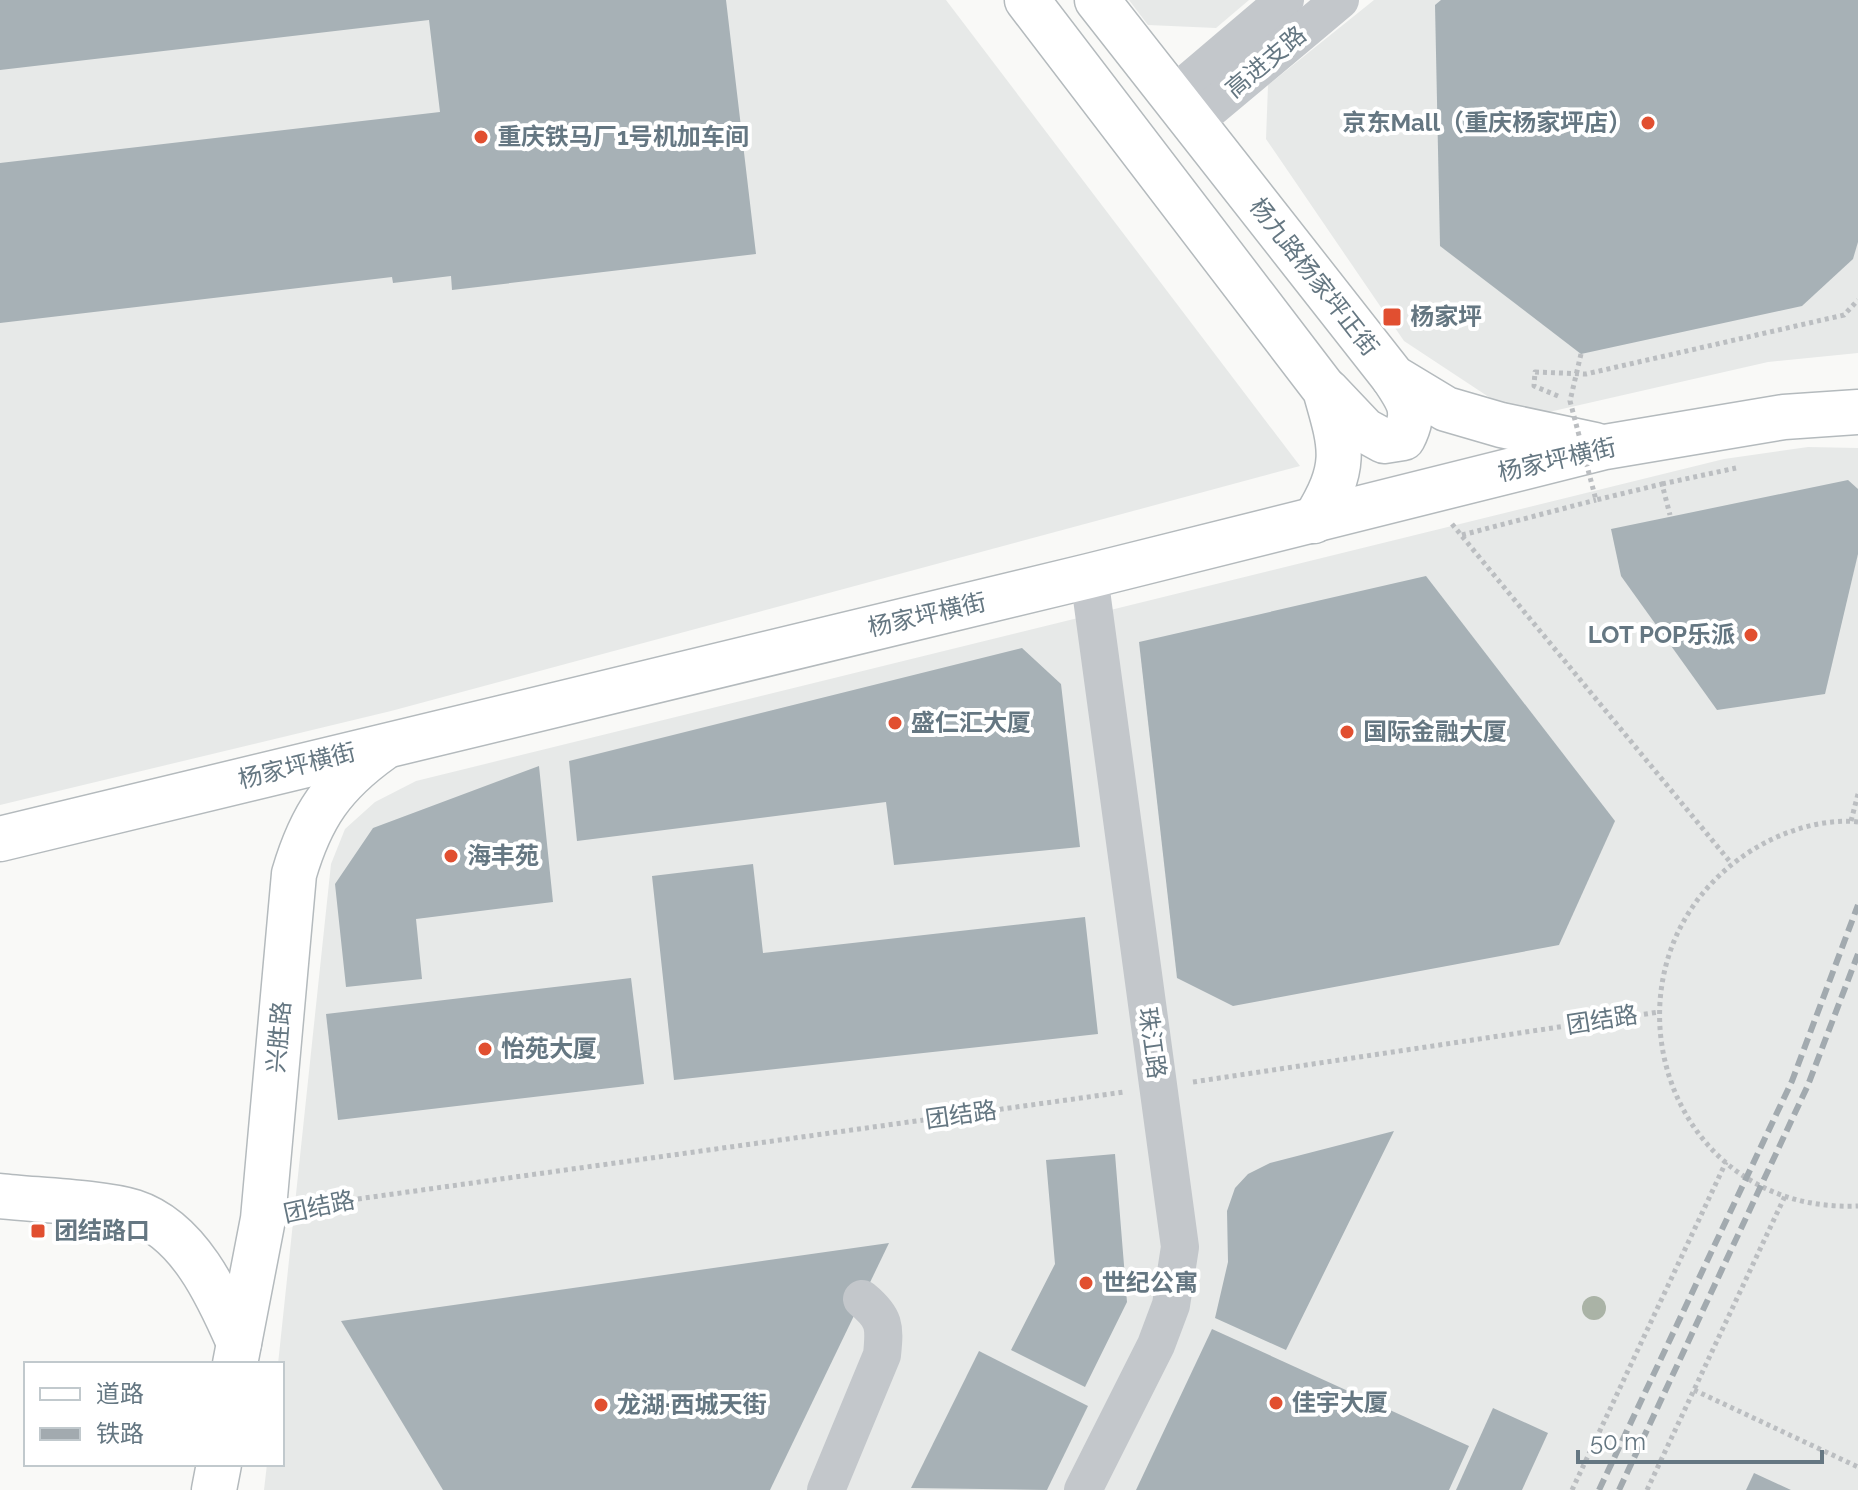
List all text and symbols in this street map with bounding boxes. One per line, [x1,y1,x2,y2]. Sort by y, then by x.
street label: 高进支路 [1220,20,1312,104]
place label: 京东Mall（重庆杨家坪店） [1342,108,1632,137]
marker: 京东Mall（重庆杨家坪店） [1639,114,1657,132]
place label: 重庆铁马厂1号机加车间 [497,122,749,151]
marker: 重庆铁马厂1号机加车间 [472,128,490,146]
street label: 杨九路杨家坪正街 [1244,192,1385,361]
place label: 杨家坪 [1410,302,1482,331]
marker: 杨家坪 [1381,306,1403,328]
street label: 杨家坪横街 [1495,432,1619,487]
street label: 杨家坪横街 [865,587,989,642]
place label: LOT POP乐派 [1588,620,1735,649]
marker: LOT POP乐派 [1742,626,1760,644]
place label: 盛仁汇大厦 [911,708,1031,737]
marker: 盛仁汇大厦 [886,714,904,732]
place label: 国际金融大厦 [1363,717,1507,746]
marker: 国际金融大厦 [1338,723,1356,741]
street label: 杨家坪横街 [235,737,359,794]
place label: 海丰苑 [467,841,539,870]
marker: 海丰苑 [442,847,460,865]
street label: 兴胜路 [261,1000,296,1074]
street label: 团结路 [1564,1000,1640,1039]
street label: 珠江路 [1133,1005,1172,1081]
place label: 怡苑大厦 [501,1034,597,1063]
marker: 怡苑大厦 [476,1040,494,1058]
street label: 团结路 [923,1095,999,1134]
street label: 团结路 [281,1185,357,1228]
place label: 团结路口 [54,1216,150,1245]
marker: 团结路口 [29,1222,47,1240]
place label: 世纪公寓 [1102,1268,1198,1297]
marker: 世纪公寓 [1077,1274,1095,1292]
legend [24,1362,284,1466]
text: 道路 [96,1379,144,1408]
place label: 佳宇大厦 [1292,1388,1388,1417]
place label: 龙湖·西城天街 [617,1390,766,1419]
marker: 佳宇大厦 [1267,1394,1285,1412]
marker: 龙湖·西城天街 [592,1396,610,1414]
scale bar [1578,1414,1822,1464]
text: 铁路 [96,1419,144,1448]
text: 50 m [1590,1427,1646,1456]

